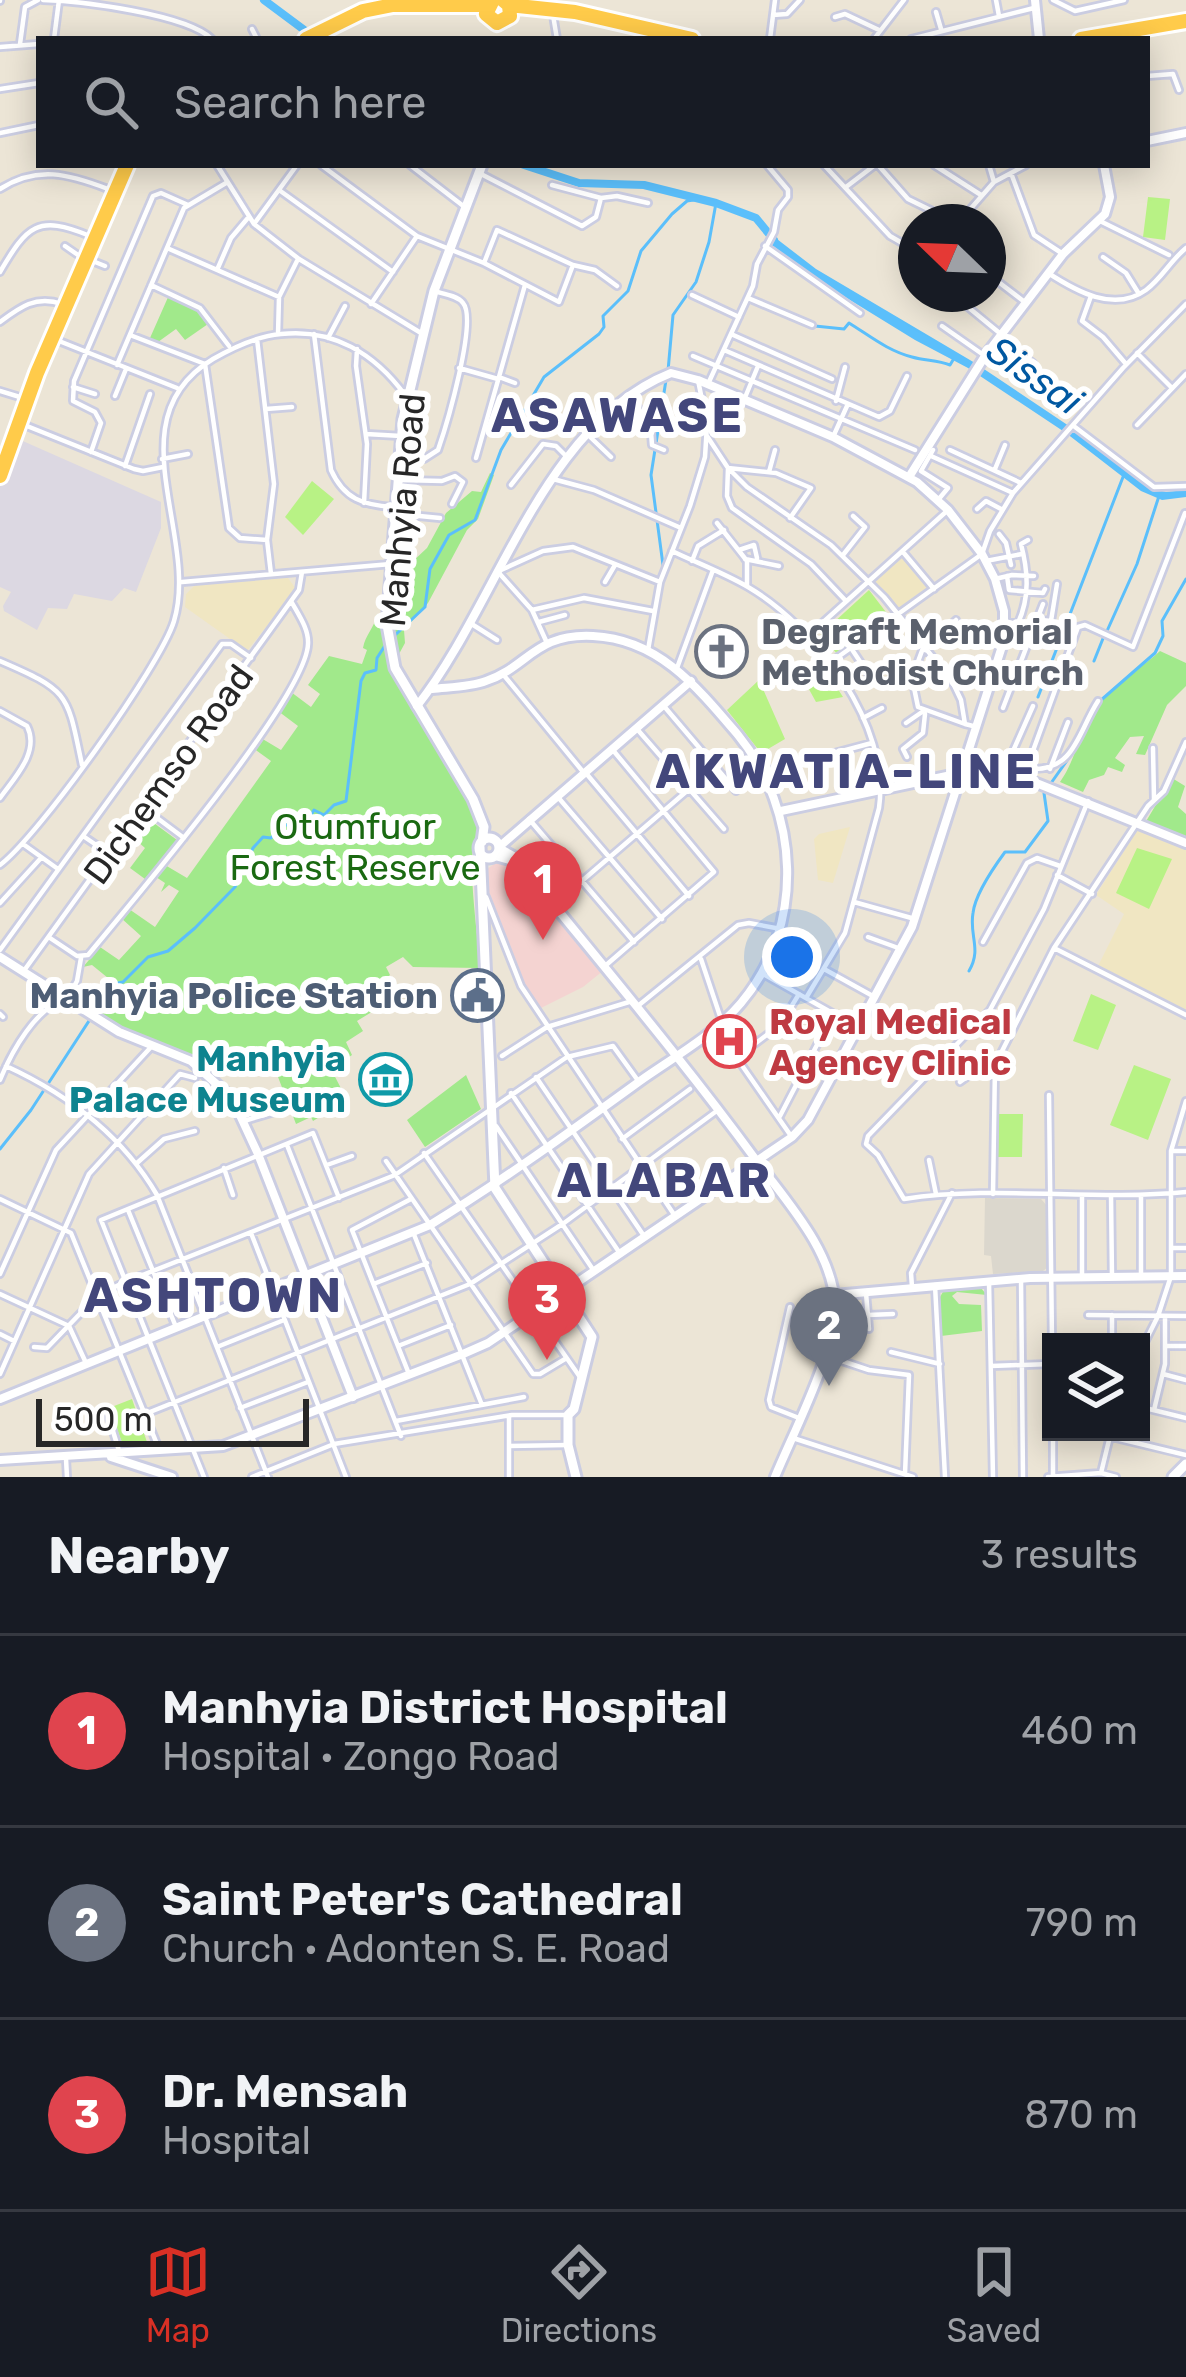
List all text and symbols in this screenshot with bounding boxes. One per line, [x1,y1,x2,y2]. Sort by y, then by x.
search box [36,36,1150,168]
icon: search [78,69,144,135]
text: Search here [174,76,426,129]
north arrow [898,204,1006,312]
water label: Sissai [978,327,1092,426]
district label: ASAWASE [491,387,745,444]
street label: Manhyia Road [371,392,434,629]
place label: Degraft Memorial Methodist Church [761,610,1084,694]
church icon: Degraft Memorial Methodist Church [694,624,750,680]
street label: Dichemso Road [74,656,262,892]
district label: AKWATIA-LINE [655,743,1039,800]
park label: Otumfuor Forest Reserve [229,805,481,889]
pin: 1 [504,841,582,940]
your location [762,927,822,987]
public building icon: Manhyia Police Station [449,967,505,1023]
place label: Manhyia Police Station [29,974,438,1017]
place label: Royal Medical Agency Clinic [769,1000,1012,1084]
hospital icon: Royal Medical Agency Clinic [702,1014,758,1070]
place label: Manhyia Palace Museum [69,1037,346,1121]
museum icon: Manhyia Palace Museum [357,1051,413,1107]
district label: ALABAR [557,1152,773,1209]
pin: 3 [508,1261,586,1360]
district label: ASHTOWN [84,1267,344,1324]
pin: 2 [790,1287,868,1386]
map controls [1042,1333,1150,1441]
button: layers [1042,1333,1150,1441]
scale bar [36,1393,309,1446]
text: 500 m [54,1400,153,1439]
text: Nearby [48,1525,230,1586]
text: 3 results [981,1532,1138,1578]
text: Manhyia District Hospital [162,1681,728,1734]
text: 1 [77,1708,97,1754]
text: 460 m [1021,1708,1138,1754]
text: Hospital · Zongo Road [162,1734,560,1780]
text: Saint Peter's Cathedral [162,1873,683,1926]
text: 2 [74,1900,100,1946]
text: 790 m [1026,1900,1138,1946]
text: Church · Adonten S. E. Road [162,1926,670,1972]
text: Dr. Mensah [162,2065,408,2118]
text: 3 [74,2092,100,2138]
text: 870 m [1024,2092,1138,2138]
text: Hospital [162,2118,311,2164]
tab: Map [145,2239,211,2350]
tab: Directions [501,2239,657,2350]
tab: Saved [947,2239,1041,2350]

